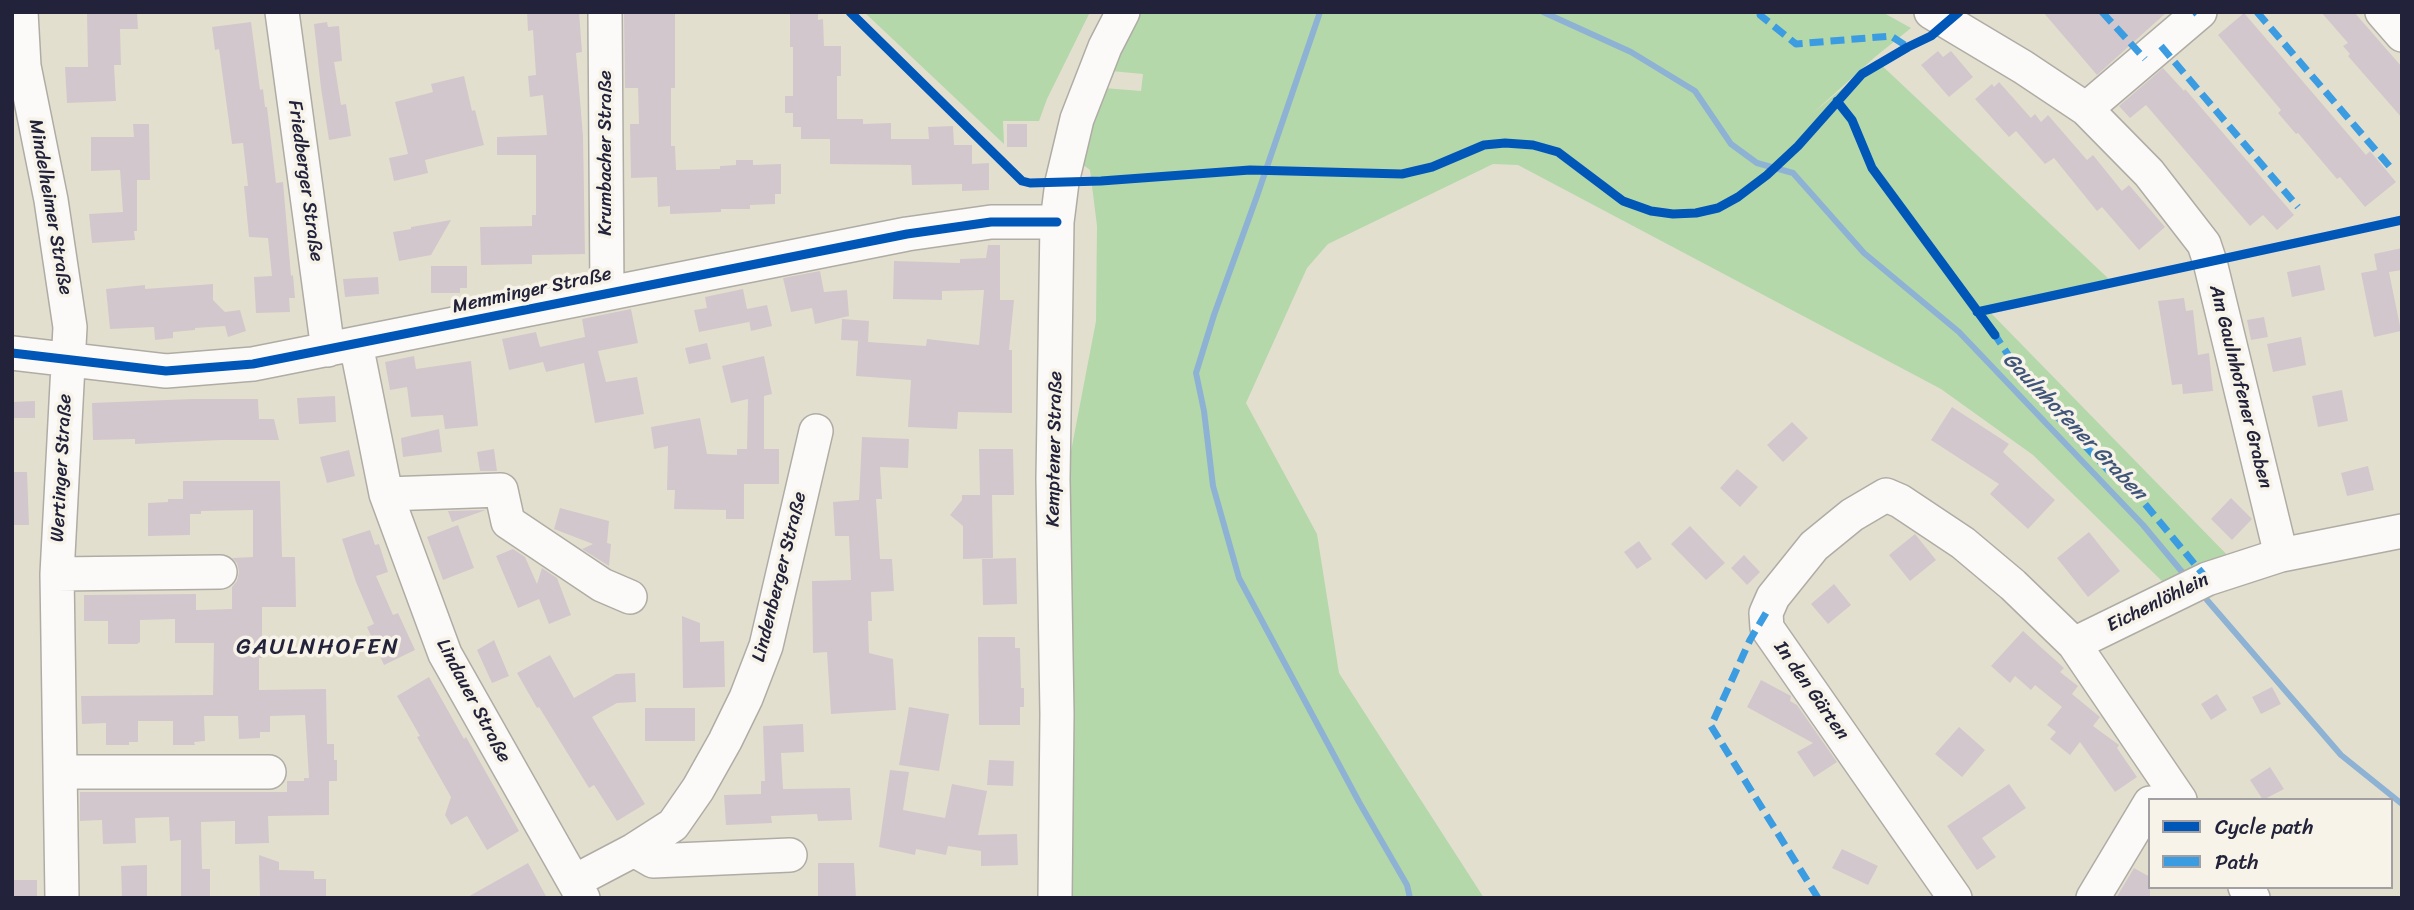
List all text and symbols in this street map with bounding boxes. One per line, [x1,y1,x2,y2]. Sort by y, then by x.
street label: Krumbacher Straße [595,70,617,236]
street label: Friedberger Straße [282,99,328,263]
street label: Mindelheimer Straße [23,117,77,297]
street label: Memminger Straße [450,263,614,319]
street label: Am Gaulnhofener Graben [2204,283,2276,491]
water label: Gaulnhofener Graben [1997,348,2151,506]
street label: Kemptener Straße [1042,371,1068,527]
street label: Wertinger Straße [47,394,77,542]
street label: Lindenberger Straße [748,490,812,664]
street label: Eichenlöhlein [2103,569,2213,637]
district label: GAULNHOFEN [237,634,399,662]
street label: Lindauer Straße [431,635,515,767]
street label: In den Gärten [1769,637,1853,745]
legend [2148,798,2393,889]
text: Cycle path [2215,808,2314,846]
text: Path [2215,843,2258,881]

